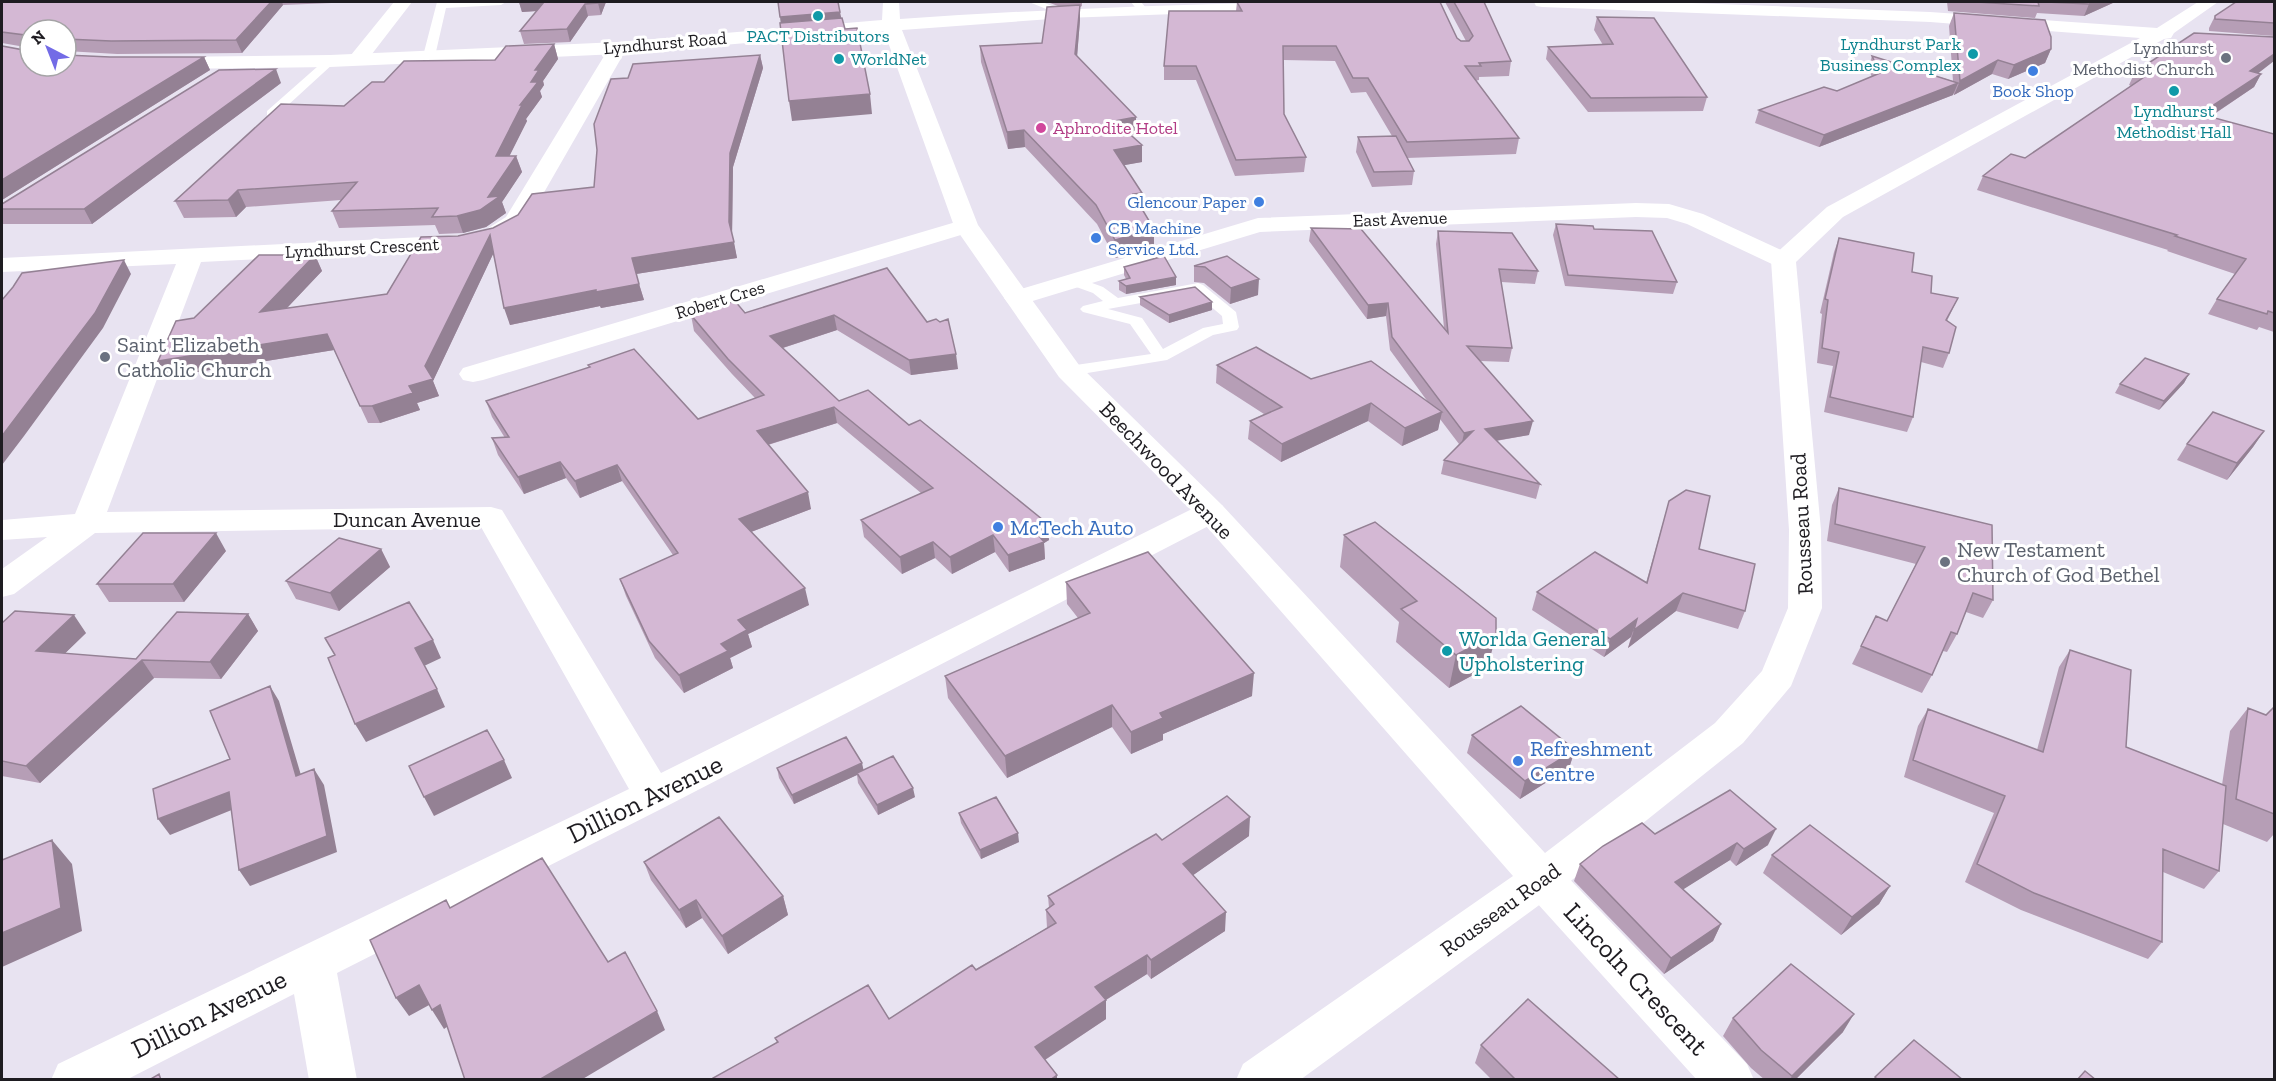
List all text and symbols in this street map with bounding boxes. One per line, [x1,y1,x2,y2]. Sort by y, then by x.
marker: PACT Distributors [811,9,825,23]
north arrow [18,18,78,78]
place label: PACT Distributors [746,25,890,47]
text: N [27,26,49,48]
street label: Lyndhurst Road [602,27,728,59]
place label: Lyndhurst Park Business Complex [1820,33,1962,76]
place label: Lyndhurst Methodist Church [2073,37,2214,80]
marker: Lyndhurst Park Business Complex [1966,47,1980,61]
place label: WorldNet [851,48,927,70]
marker: Lyndhurst Methodist Church [2219,51,2233,65]
marker: WorldNet [832,52,846,66]
marker: Book Shop [2026,64,2040,78]
place label: Book Shop [1992,80,2074,102]
marker: Lyndhurst Methodist Hall [2167,84,2181,98]
place label: Lyndhurst Methodist Hall [2116,100,2232,143]
place label: Aphrodite Hotel [1053,117,1178,139]
marker: Aphrodite Hotel [1034,121,1048,135]
place label: Glencour Paper [1127,191,1247,213]
marker: Glencour Paper [1252,195,1266,209]
street label: East Avenue [1352,206,1448,232]
place label: CB Machine Service Ltd. [1108,217,1201,260]
marker: CB Machine Service Ltd. [1089,231,1103,245]
street label: Lyndhurst Crescent [284,233,440,263]
street label: Robert Cres [673,276,767,324]
place label: Saint Elizabeth Catholic Church [117,331,272,383]
marker: Saint Elizabeth Catholic Church [98,350,112,364]
street label: Beechwood Avenue [1094,396,1239,545]
street label: Rousseau Road [1784,452,1819,595]
street label: Duncan Avenue [333,506,481,533]
place label: McTech Auto [1010,514,1133,541]
marker: McTech Auto [991,520,1005,534]
place label: New Testament Church of God Bethel [1957,536,2160,588]
marker: New Testament Church of God Bethel [1938,555,1952,569]
place label: Worlda General Upholstering [1459,625,1607,677]
marker: Worlda General Upholstering [1440,644,1454,658]
place label: Refreshment Centre [1530,735,1653,787]
street label: Dillion Avenue [562,748,728,850]
marker: Refreshment Centre [1511,754,1525,768]
street label: Rousseau Road [1435,857,1566,962]
street label: Lincoln Crescent [1557,896,1715,1062]
street label: Dillion Avenue [126,963,292,1065]

